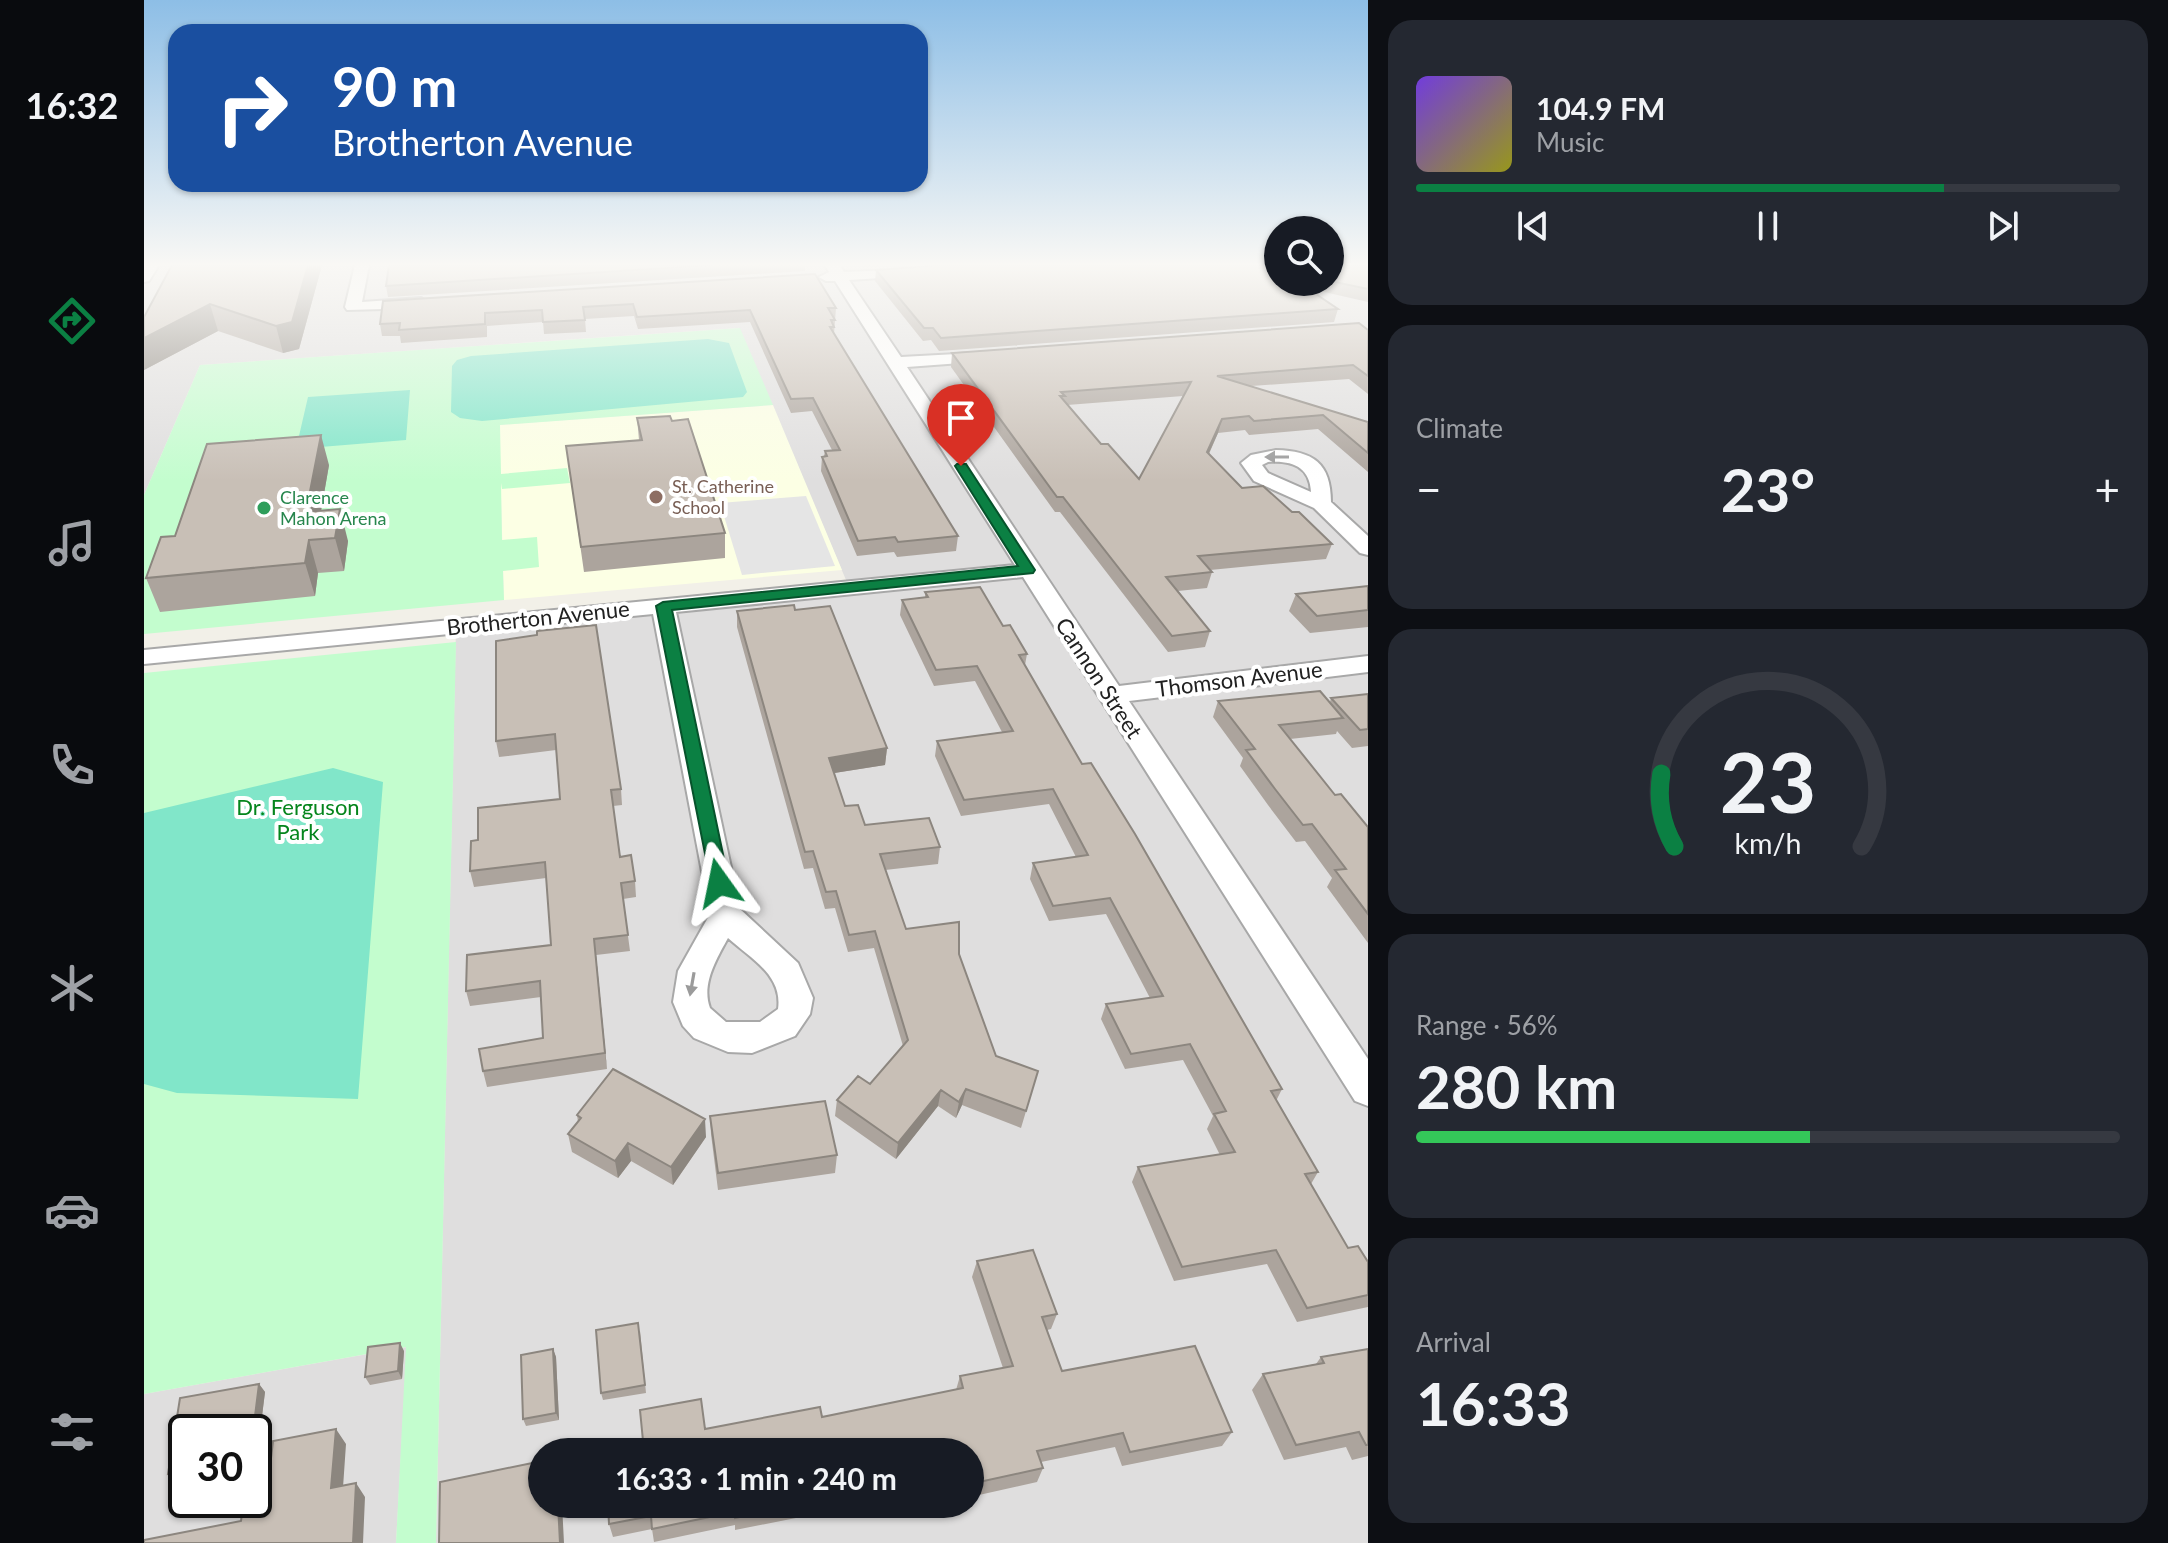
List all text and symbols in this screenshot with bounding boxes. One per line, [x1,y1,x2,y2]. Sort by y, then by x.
text: 90 m [332,52,457,119]
icon: right [200,56,304,160]
text: 16:32 [26,83,118,127]
text: 104.9 FM [1536,90,1665,126]
text: Brotherton Avenue [332,120,633,164]
text: Music [1536,126,1604,158]
icon: previous [1511,204,1555,248]
icon: pause [1746,204,1790,248]
icon: next [1981,204,2025,248]
map controls [1264,216,1344,296]
button: search [1264,216,1344,296]
icon: directions [44,293,100,349]
pin [927,384,995,466]
icon: arrive [939,396,983,440]
text: Climate [1416,412,1503,444]
one-way arrow [1263,451,1289,463]
text: 23° [1721,453,1815,525]
text: − [1416,463,1442,515]
text: + [2094,463,2120,515]
place label: St. Catherine School [672,475,774,518]
place label: Clarence Mahon Arena [280,486,387,529]
marker: St. Catherine School [647,488,665,506]
marker: Clarence Mahon Arena [255,499,273,517]
icon: music [44,515,100,571]
street label: Brotherton Avenue [445,594,631,641]
street label: Cannon Street [1050,612,1149,743]
street label: Thomson Avenue [1154,655,1324,702]
text: 23 [1720,731,1816,831]
icon: phone [44,737,100,793]
park label: Dr. Ferguson Park [236,793,360,845]
text: km/h [1735,827,1801,861]
position arrow [677,841,761,925]
icon: climate [44,960,100,1016]
one-way arrow [686,972,698,997]
text: Range · 56% [1416,1009,1558,1041]
text: 280 km [1416,1050,1617,1122]
icon: car [44,1182,100,1238]
text: Arrival [1416,1326,1491,1358]
text: 16:33 [1416,1367,1571,1439]
icon: filters [44,1404,100,1460]
speed limit sign: 30 [168,1414,272,1518]
text: 16:33 · 1 min · 240 m [615,1460,897,1496]

